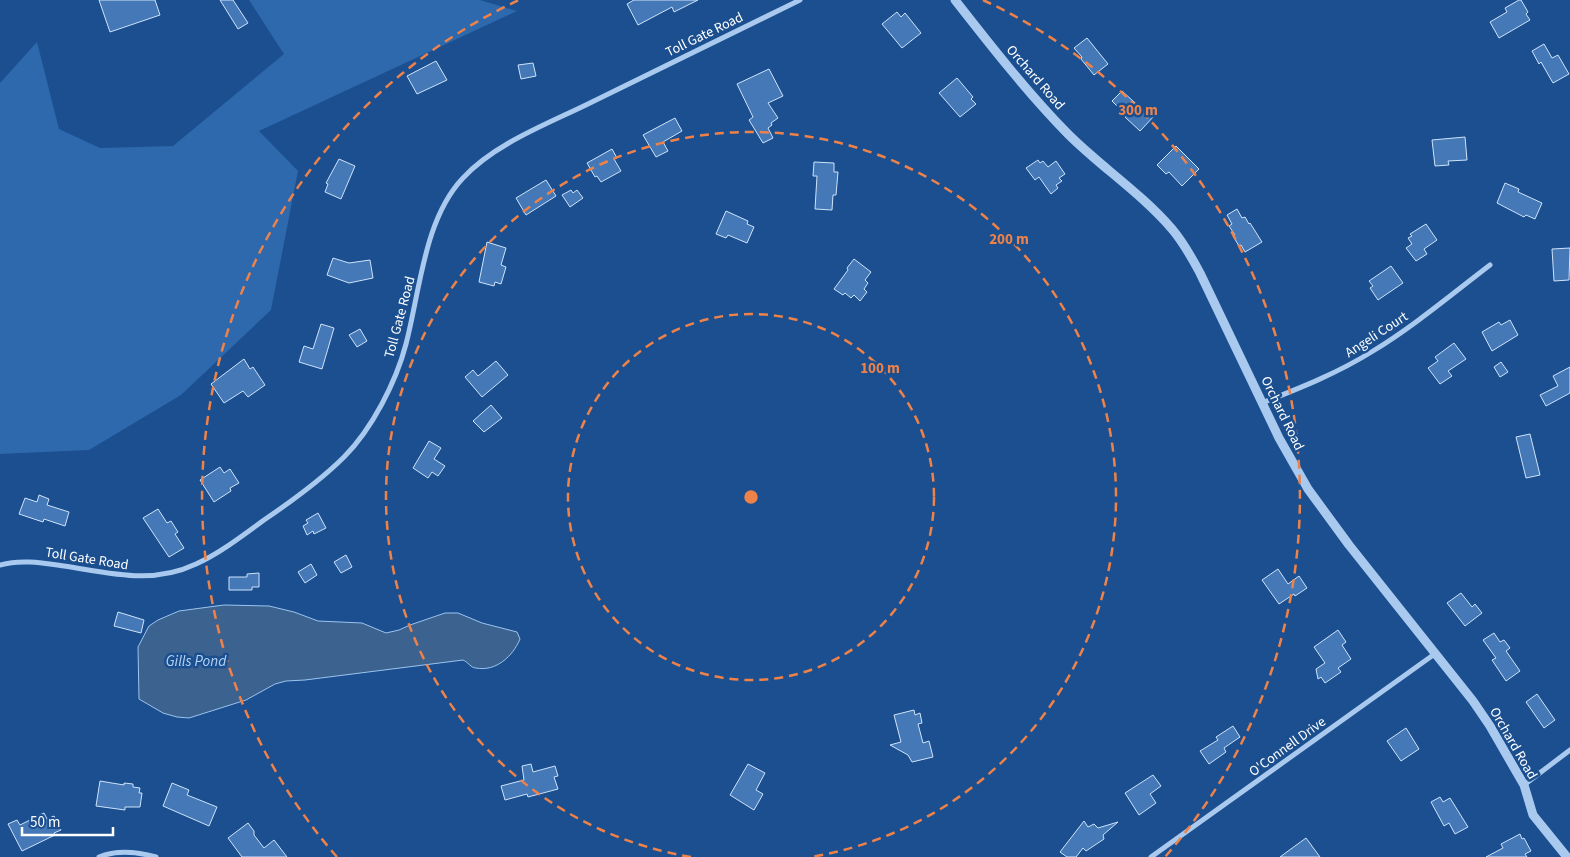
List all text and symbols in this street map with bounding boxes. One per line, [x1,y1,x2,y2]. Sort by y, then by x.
street label: Toll Gate Road [662,8,747,62]
street label: Orchard Road [1001,41,1069,115]
text: 300 m [1118,100,1158,121]
text: 200 m [989,229,1029,250]
street label: Toll Gate Road [379,274,420,360]
street label: Angeli Court [1341,307,1412,363]
text: 100 m [860,358,900,379]
street label: Orchard Road [1255,373,1309,454]
centre of rings [742,488,760,506]
street label: Toll Gate Road [44,543,130,575]
water label: Gills Pond [166,651,227,672]
street label: Orchard Road [1484,704,1542,783]
street label: O'Connell Drive [1245,712,1330,782]
scale bar [22,804,114,836]
text: 50 m [30,812,60,833]

